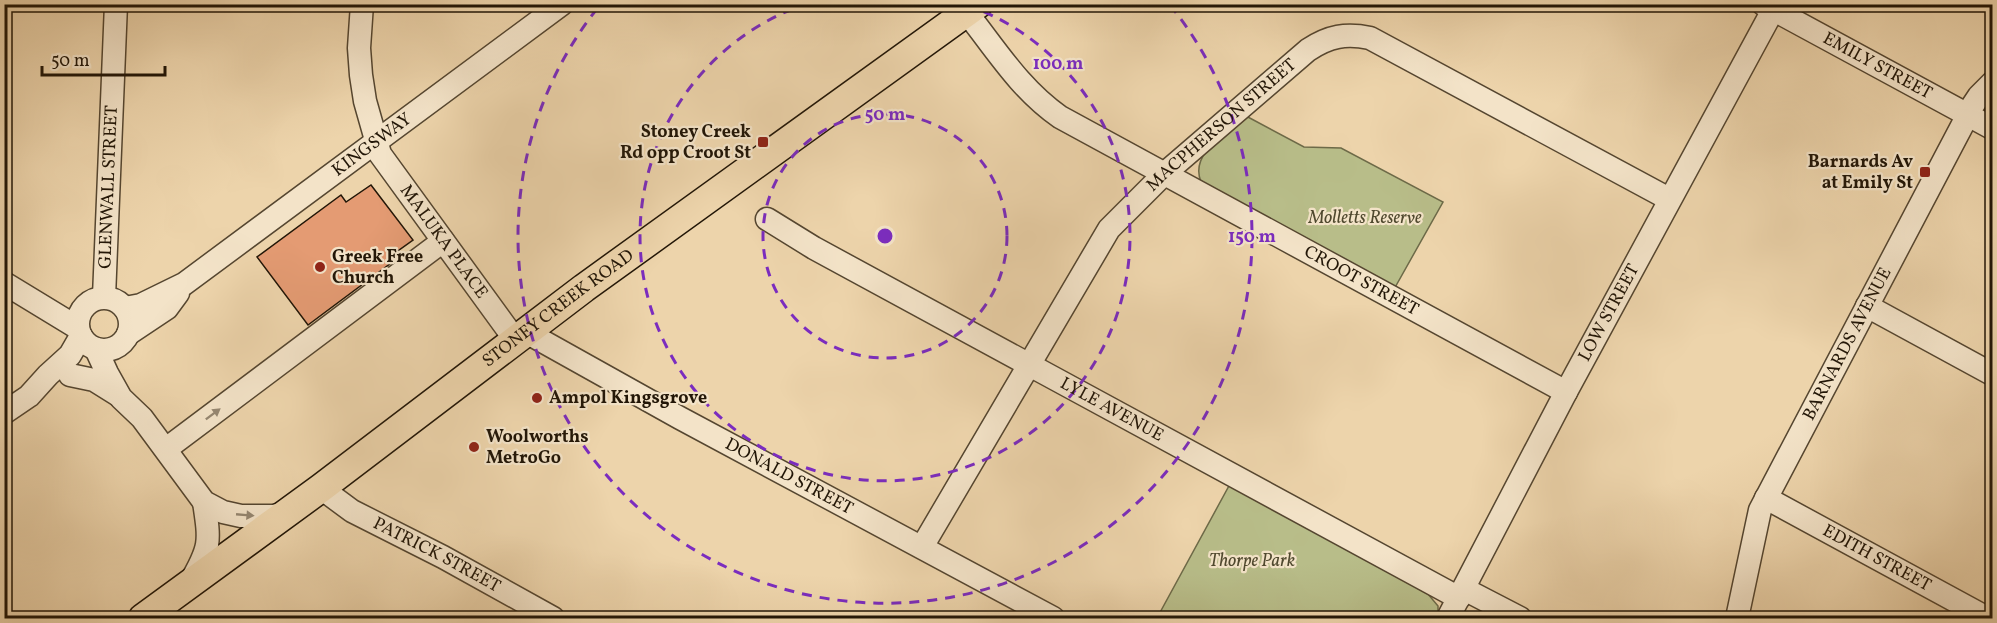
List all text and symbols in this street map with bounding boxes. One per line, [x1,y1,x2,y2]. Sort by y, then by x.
street label: EMILY STREET [1818,26,1937,106]
scale bar [42,39,165,77]
text: 50 m [51,49,90,74]
text: 100 m [1033,52,1083,77]
street label: MACPHERSON STREET [1141,53,1302,197]
text: 50 m [865,103,905,128]
street label: GLENWALL STREET [93,104,124,269]
street label: KINGSWAY [327,107,417,183]
place label: Stoney Creek Rd opp Croot St [620,120,751,166]
marker: Stoney Creek Rd opp Croot St [756,135,770,149]
place label: Barnards Av at Emily St [1808,150,1913,196]
marker: Barnards Av at Emily St [1918,165,1932,179]
street label: MALUKA PLACE [394,179,494,304]
park label: Molletts Reserve [1307,206,1422,231]
text: 150 m [1228,225,1276,250]
centre of rings [875,226,895,246]
street label: CROOT STREET [1299,239,1424,322]
street label: STONEY CREEK ROAD [477,243,639,373]
place label: Greek Free Church [332,245,423,291]
street label: LOW STREET [1572,259,1646,366]
marker: Greek Free Church [313,260,327,274]
street label: BARNARDS AVENUE [1797,263,1898,425]
street label: LYLE AVENUE [1055,371,1168,448]
place label: Ampol Kingsgrove [549,386,707,411]
marker: Ampol Kingsgrove [530,391,544,405]
one-way arrow [206,409,221,421]
place label: Woolworths MetroGo [486,425,589,471]
street label: DONALD STREET [720,432,858,521]
marker: Woolworths MetroGo [467,440,481,454]
one-way arrow [235,510,254,520]
street label: PATRICK STREET [369,511,505,599]
street label: EDITH STREET [1818,518,1936,598]
park label: Thorpe Park [1209,549,1295,574]

